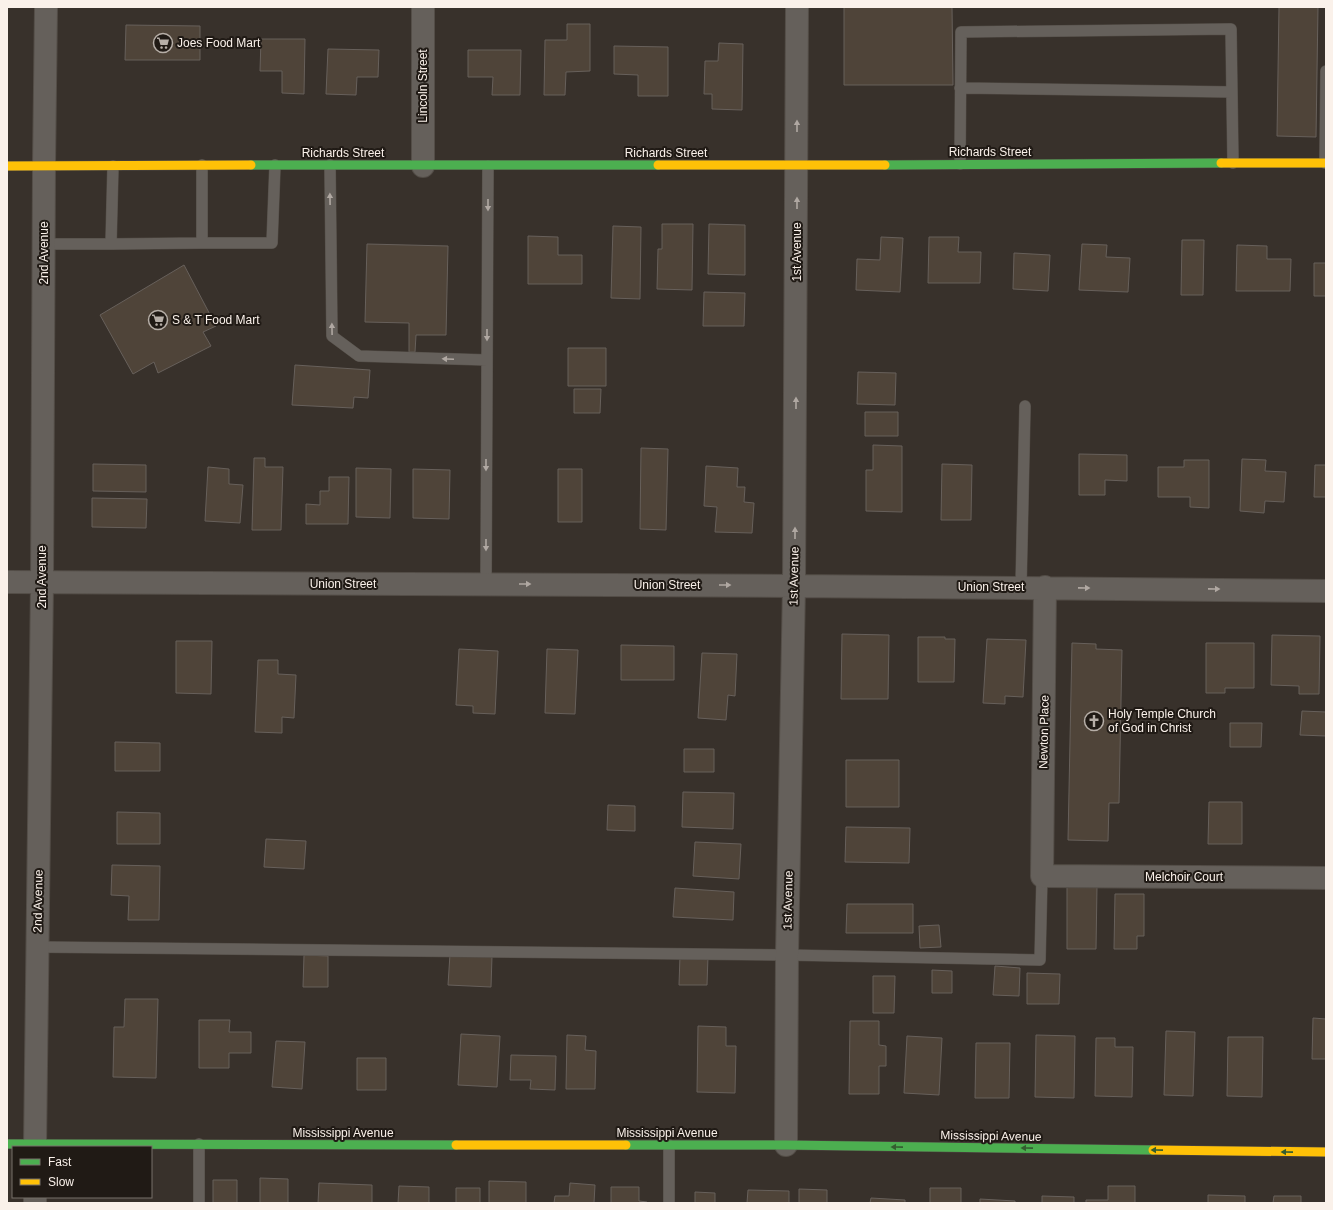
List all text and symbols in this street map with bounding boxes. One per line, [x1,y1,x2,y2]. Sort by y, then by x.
supermarket icon: Joes Food Mart [152,32,174,54]
place label: Joes Food Mart [177,36,261,50]
street label: Lincoln Street [416,49,430,123]
one-way arrow [794,119,800,132]
street label: Richards Street [949,145,1032,159]
street label: Richards Street [302,146,385,160]
street label: Richards Street [625,146,708,160]
one-way arrow [327,192,333,205]
one-way arrow [794,196,800,209]
one-way arrow [485,199,491,212]
street label: 2nd Avenue [37,221,51,285]
street label: 1st Avenue [790,222,804,282]
supermarket icon: S & T Food Mart [147,309,169,331]
place label: S & T Food Mart [172,313,260,327]
one-way arrow [329,322,335,335]
one-way arrow [484,329,490,342]
one-way arrow [441,356,454,362]
one-way arrow [793,396,799,409]
one-way arrow [483,459,490,471]
one-way arrow [792,526,798,539]
one-way arrow [483,539,489,552]
street label: 2nd Avenue [35,545,49,609]
street label: 1st Avenue [786,546,802,606]
street label: Union Street [310,577,377,591]
street label: Union Street [634,578,701,592]
street label: Union Street [958,580,1025,594]
one-way arrow [519,581,532,587]
one-way arrow [719,582,732,588]
one-way arrow [1078,585,1091,591]
one-way arrow [1208,586,1220,593]
street label: Newton Place [1036,695,1052,769]
place label: Holy Temple Church of God in Christ [1108,707,1216,735]
church icon: Holy Temple Church of God in Christ [1083,710,1105,732]
street label: 2nd Avenue [30,869,46,933]
street label: 1st Avenue [780,870,796,930]
street label: Melchoir Court [1145,870,1224,884]
street label: Mississippi Avenue [292,1126,394,1140]
street label: Mississippi Avenue [616,1126,718,1140]
street label: Mississippi Avenue [940,1128,1042,1144]
one-way arrow [890,1144,903,1150]
one-way arrow [1021,1145,1033,1152]
legend [12,1146,152,1198]
one-way arrow [1150,1147,1163,1153]
one-way arrow [1280,1149,1293,1155]
text: Fast [48,1155,72,1169]
text: Slow [48,1175,74,1189]

